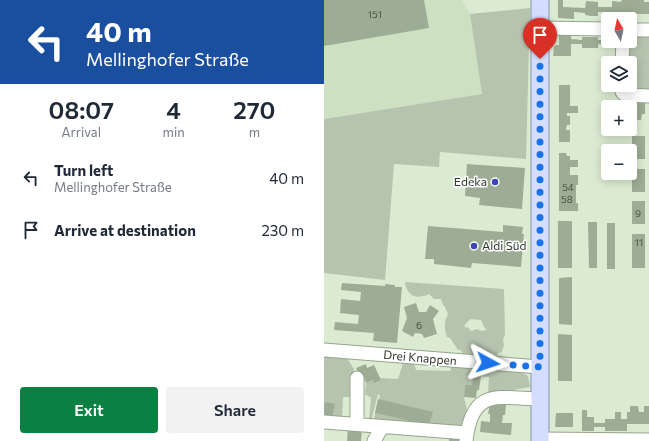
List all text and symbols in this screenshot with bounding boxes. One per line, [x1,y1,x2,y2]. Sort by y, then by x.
house number: 151 [368,8,382,20]
north arrow [601,12,637,48]
map controls [601,12,637,180]
text: 40 m [86,14,152,48]
icon: left [20,16,72,68]
pin [523,18,557,59]
icon: arrive [529,24,551,46]
text: Mellinghofer Straße [86,48,249,70]
button: layers [601,56,637,92]
text: 08:07 [49,95,114,124]
text: 4 [166,95,181,124]
text: 270 [233,95,275,124]
button: + [601,100,637,136]
text: Arrival [62,124,101,140]
text: min [163,124,185,140]
text: m [249,124,260,140]
button: − [601,144,637,180]
text: Turn left [54,161,113,179]
icon: left [20,167,42,189]
text: 40 m [269,169,304,187]
place label: Edeka [454,174,487,188]
marker: Edeka [490,177,500,187]
text: Mellinghofer Straße [54,179,172,195]
house number: 54 [562,181,574,193]
house number: 58 [561,193,573,205]
house number: 9 [635,207,641,219]
icon: arrive [20,219,42,241]
text: Arrive at destination [54,221,196,239]
text: 230 m [261,221,304,239]
house number: 11 [635,236,643,248]
place label: Aldi Süd [482,238,526,252]
marker: Aldi Süd [469,241,479,251]
house number: 6 [416,319,422,331]
position arrow [467,342,509,384]
street label: Drei Knappen [383,347,457,367]
button: Exit [20,387,158,433]
button: Share [166,387,304,433]

